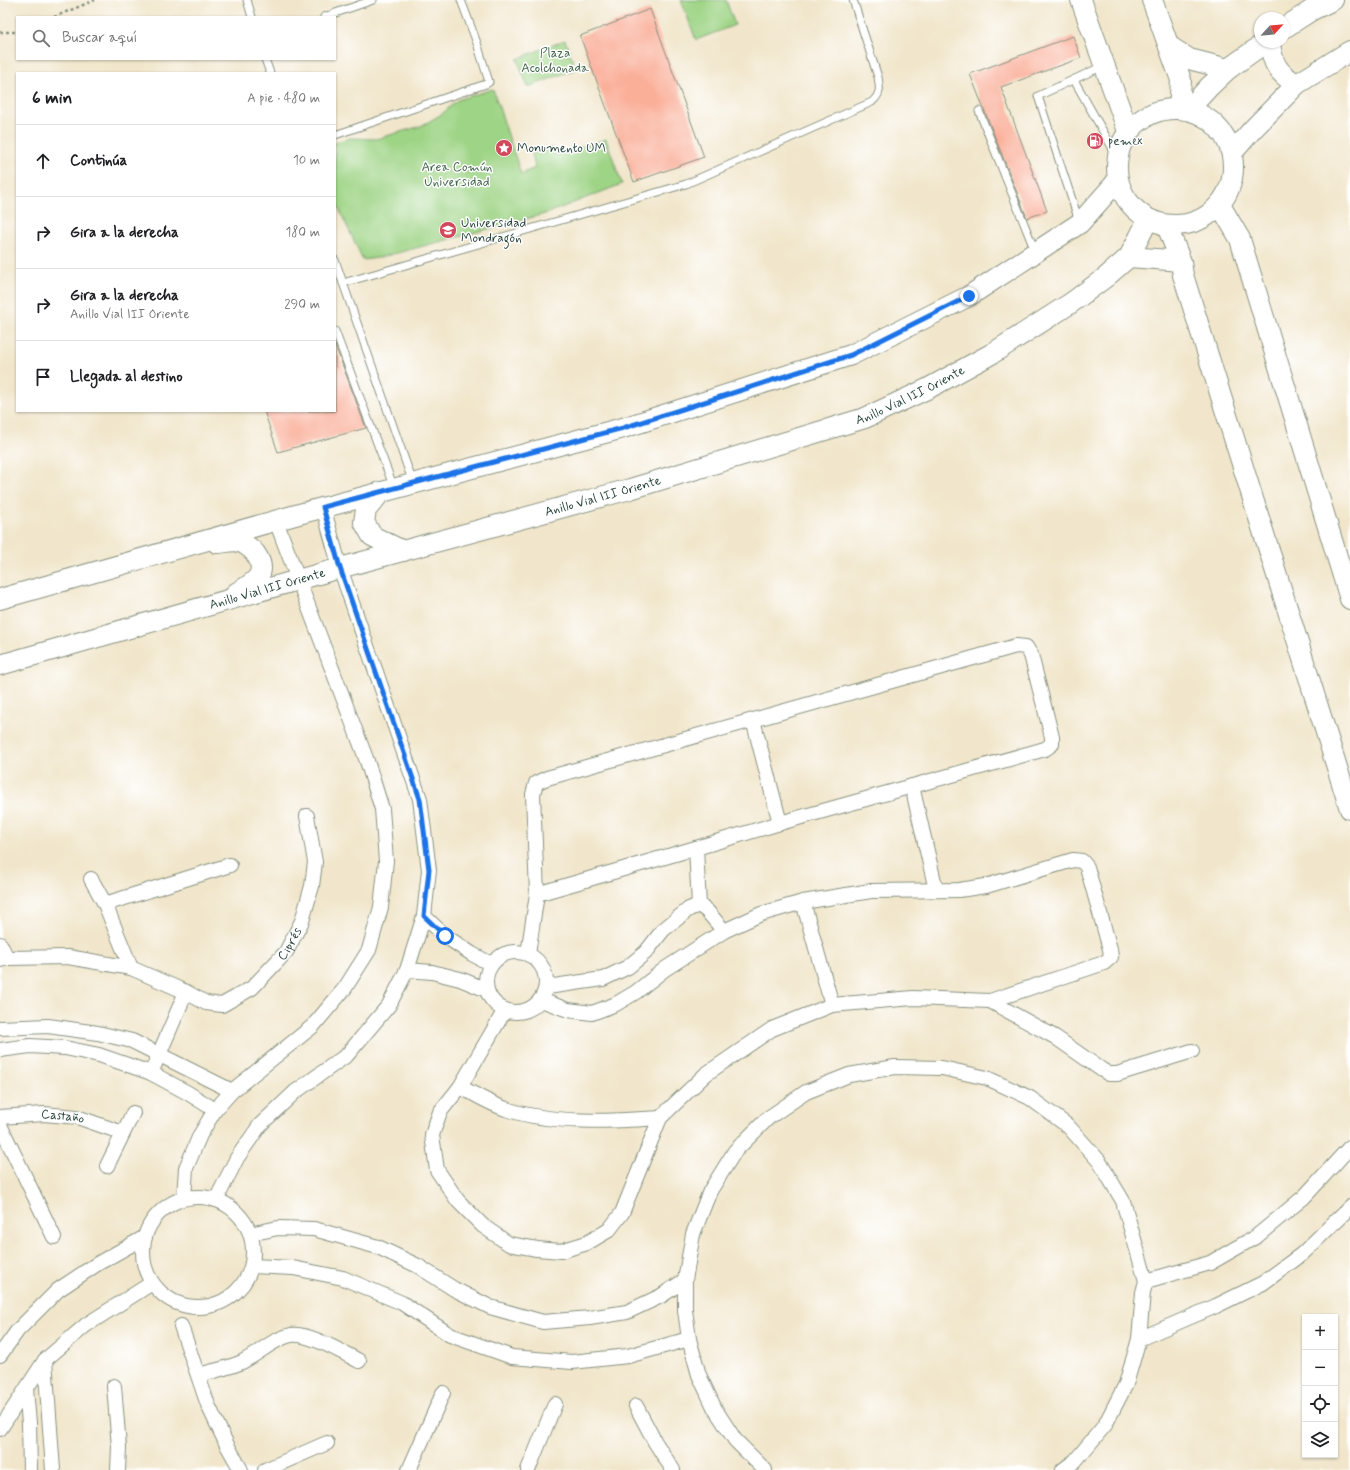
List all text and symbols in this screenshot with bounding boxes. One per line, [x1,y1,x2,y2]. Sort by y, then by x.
north arrow [1254,12,1290,48]
search box [16,16,336,60]
icon: search [30,27,52,49]
text: Buscar aquí [62,28,137,48]
park label: Plaza Acolchonada [521,45,589,77]
text: 6 min [32,87,72,109]
text: A pie · 480 m [247,90,320,107]
fuel station icon: pemex [1085,131,1105,151]
place label: pemex [1108,133,1143,150]
place icon: Monumento UM [494,138,514,158]
place label: Monumento UM [517,140,606,157]
icon: ahead [32,150,54,172]
text: Continúa [70,151,127,171]
text: 10 m [293,152,320,169]
park label: Area Común Universidad [422,159,492,191]
place label: Universidad Mondragón [461,215,526,249]
school or university icon: Universidad Mondragón [438,220,458,240]
icon: right [32,222,54,244]
text: Gira a la derecha [70,223,179,243]
text: 180 m [285,224,320,241]
text: Gira a la derecha [70,286,179,306]
route end [960,287,978,305]
icon: right [32,294,54,316]
text: 290 m [284,296,320,313]
text: Anillo Vial III Oriente [70,306,190,323]
street label: Anillo Vial III Oriente [853,362,968,429]
icon: arrive [32,366,54,388]
text: Llegada al destino [70,367,183,387]
street label: Anillo Vial III Oriente [543,472,663,520]
street label: Anillo Vial III Oriente [207,564,327,613]
street label: Ciprés [274,924,306,964]
route start [436,927,454,945]
street label: Castaño [40,1105,87,1128]
map controls [1302,1314,1338,1458]
button: + [1302,1314,1338,1350]
button: − [1302,1350,1338,1386]
button: locate [1302,1386,1338,1422]
button: layers [1302,1422,1338,1458]

